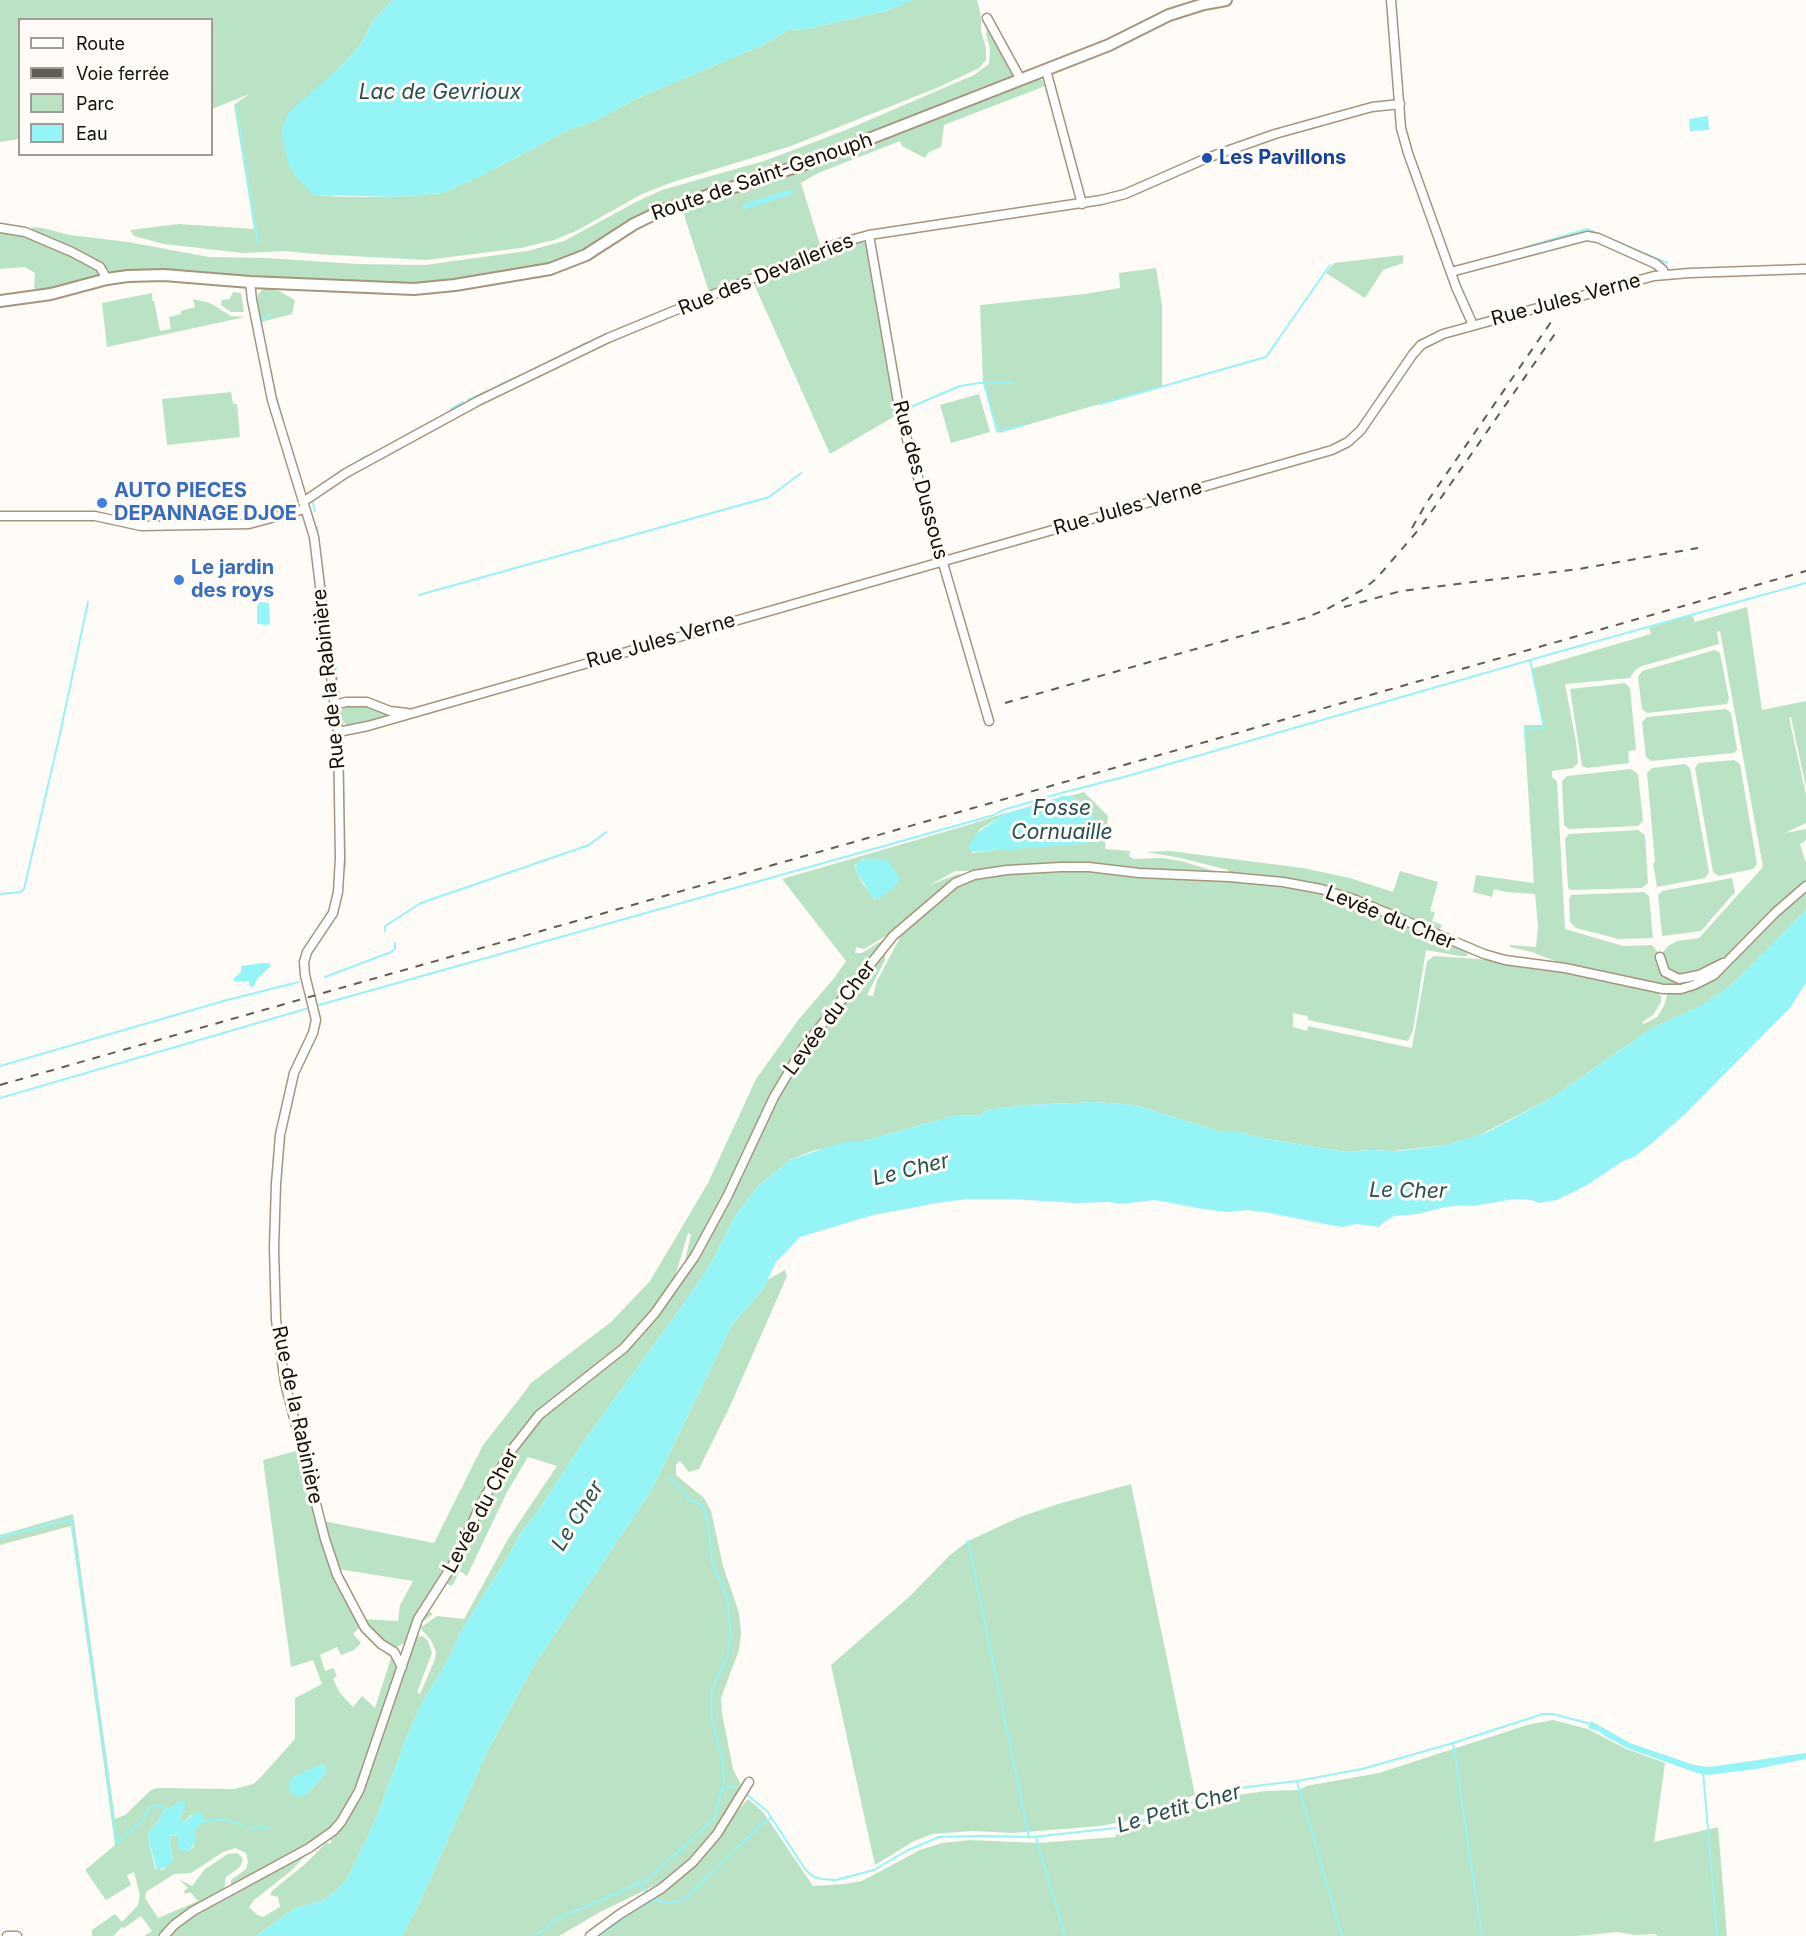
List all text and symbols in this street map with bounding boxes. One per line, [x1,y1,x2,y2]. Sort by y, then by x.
legend [18,18,213,156]
text: Route [76,33,125,54]
text: Voie ferrée [76,63,169,84]
water label: Lac de Gevrioux [359,80,521,106]
text: Parc [76,93,114,114]
text: Eau [76,123,108,144]
street label: Route de Saint-Genouph [648,128,876,226]
place label: Les Pavillons [1219,146,1346,170]
marker: Les Pavillons [1200,151,1214,165]
street label: Rue des Devalleries [675,229,857,321]
street label: Rue Jules Verne [1489,269,1643,331]
street label: Rue des Dussous [887,398,953,562]
street label: Rue Jules Verne [1051,475,1205,541]
place label: AUTO PIECES DEPANNAGE DJOE [114,479,297,526]
marker: AUTO PIECES DEPANNAGE DJOE [95,496,109,510]
place label: Le jardin des roys [191,556,274,603]
marker: Le jardin des roys [172,573,186,587]
street label: Rue de la Rabinière [308,588,350,770]
street label: Rue Jules Verne [584,608,738,674]
water label: Fosse Cornuaille [1011,796,1113,846]
street label: Levée du Cher [1322,881,1458,955]
street label: Levée du Cher [779,956,881,1080]
water label: Le Cher [870,1148,952,1192]
water label: Le Cher [1369,1178,1447,1204]
street label: Rue de la Rabinière [266,1324,328,1506]
street label: Levée du Cher [438,1445,524,1577]
water label: Le Cher [547,1476,609,1556]
water label: Le Petit Cher [1114,1779,1244,1839]

